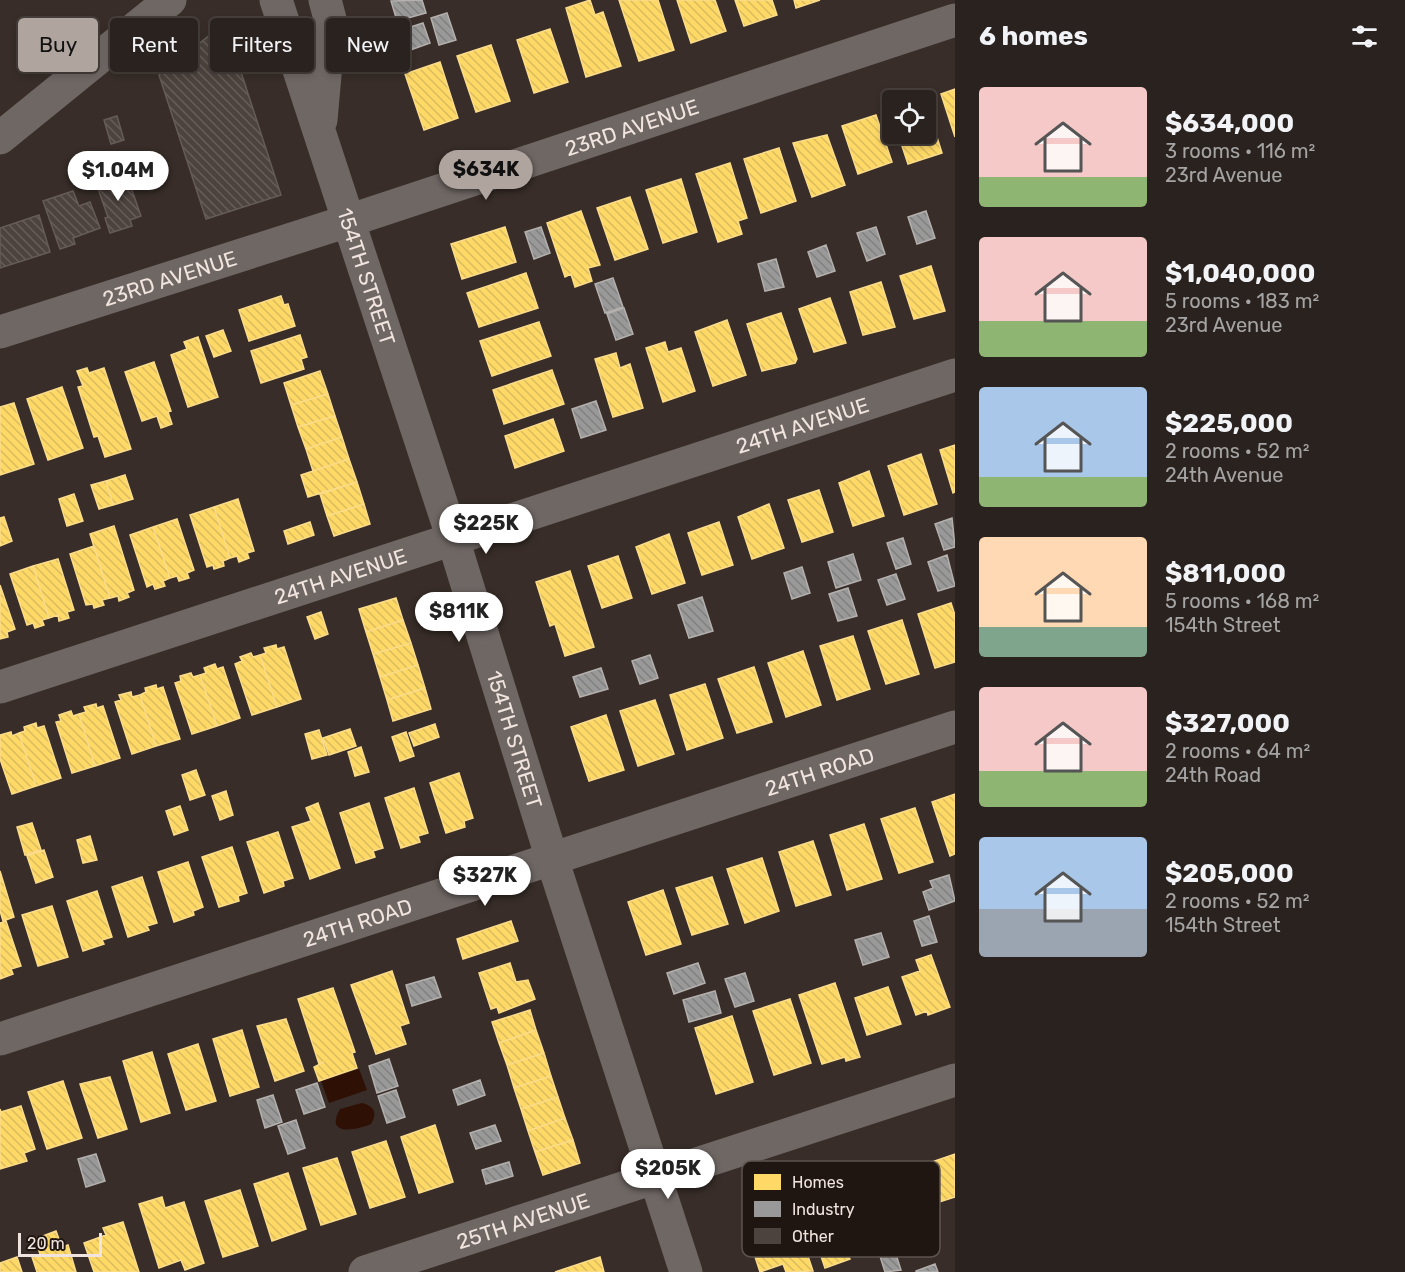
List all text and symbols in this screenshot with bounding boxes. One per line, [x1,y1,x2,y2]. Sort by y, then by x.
chip: Buy [18,18,98,72]
chip: Rent [110,18,198,72]
chip: Filters [210,18,314,72]
chip: New [326,18,410,72]
icon: filters [1348,20,1381,53]
text: 6 homes [979,21,1088,52]
map controls [882,90,936,144]
button: locate [882,90,936,144]
street label: 23RD AVENUE [561,93,702,161]
text: $634,000 [1165,108,1294,139]
icon: home [1027,111,1099,183]
text: 3 rooms · 116 m² [1165,139,1315,163]
pin: $634K [444,150,528,201]
pin: $1.04M [69,151,167,202]
text: $634K [453,157,519,181]
text: $1.04M [82,158,154,182]
text: 23rd Avenue [1165,163,1282,187]
street label: 154TH STREET [333,205,401,348]
street label: 23RD AVENUE [99,245,240,311]
text: $1,040,000 [1165,258,1315,289]
icon: home [1027,261,1099,333]
text: 5 rooms · 183 m² [1165,289,1319,313]
text: 23rd Avenue [1165,313,1282,337]
street label: 24TH AVENUE [733,392,872,458]
text: $225,000 [1165,408,1293,439]
icon: home [1027,411,1099,483]
text: 2 rooms · 52 m² [1165,439,1310,463]
text: 24th Avenue [1165,463,1283,487]
pin: $225K [444,504,528,555]
text: $225K [453,511,519,535]
street label: 24TH AVENUE [271,542,410,609]
text: $811,000 [1165,558,1286,589]
icon: home [1027,561,1099,633]
text: 5 rooms · 168 m² [1165,589,1319,613]
pin: $811K [417,592,501,643]
text: $811K [429,599,489,623]
text: 154th Street [1165,613,1281,637]
street label: 154TH STREET [482,667,548,811]
text: $327,000 [1165,708,1290,739]
icon: home [1027,711,1099,783]
text: 2 rooms · 64 m² [1165,739,1310,763]
street label: 24TH ROAD [762,742,877,801]
text: 24th Road [1165,763,1261,787]
pin: $327K [443,856,527,907]
text: $205,000 [1165,858,1294,889]
icon: home [1027,861,1099,933]
text: $327K [453,863,517,887]
text: 2 rooms · 52 m² [1165,889,1310,913]
street label: 24TH ROAD [300,893,415,952]
text: 154th Street [1165,913,1281,937]
pin: $205K [626,1149,710,1200]
text: $205K [635,1156,701,1180]
legend [742,1161,940,1257]
text: Homes [792,1173,844,1192]
street label: 25TH AVENUE [453,1187,592,1254]
text: Industry [792,1200,855,1219]
text: Other [792,1227,834,1246]
scale bar [18,1230,102,1258]
text: 20 m [27,1234,65,1253]

